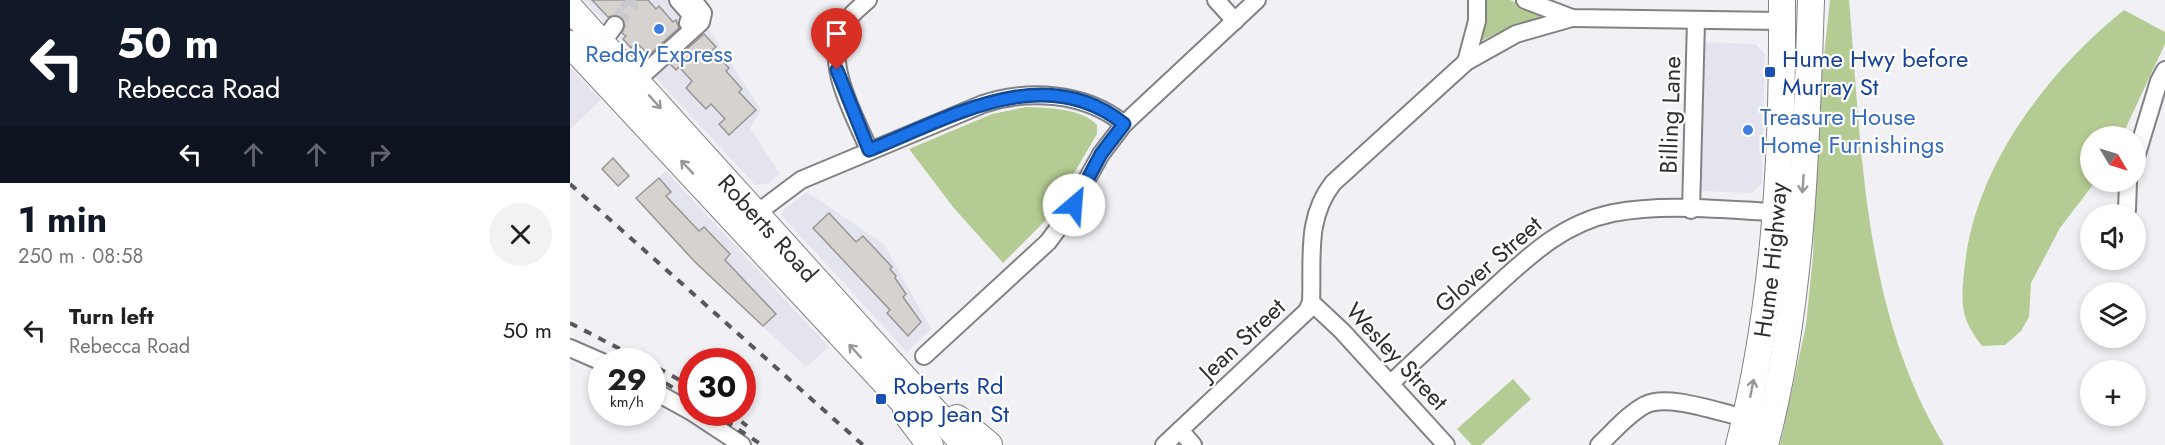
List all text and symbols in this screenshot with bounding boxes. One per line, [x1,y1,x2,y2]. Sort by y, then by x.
pin [811,8,862,70]
text: 50 m [117,13,219,74]
icon: arrive [820,17,853,50]
marker: Reddy Express [652,22,666,36]
icon: left [18,24,96,102]
place label: Reddy Express [585,36,733,71]
place label: Hume Hwy before Murray St [1782,41,1968,104]
street label: Billing Lane [1650,56,1690,174]
marker: Hume Hwy before Murray St [1763,65,1777,79]
text: Rebecca Road [117,69,280,108]
one-way arrow [648,94,662,109]
place label: Treasure House Home Furnishings [1760,99,1944,162]
marker: Treasure House Home Furnishings [1741,123,1755,137]
north arrow [2080,126,2146,192]
map controls [2080,126,2146,426]
icon: left [174,138,207,171]
icon: ahead [237,138,270,171]
icon: ahead [300,138,333,171]
icon: right [363,138,396,171]
one-way arrow [680,160,694,175]
street label: Roberts Road [710,166,827,290]
position arrow [1042,173,1106,237]
one-way arrow [1797,174,1808,194]
street label: Hume Highway [1744,181,1795,340]
text: 1 min [18,193,107,245]
button: close [489,203,552,266]
button: sound [2080,204,2146,270]
street label: Glover Street [1427,207,1550,321]
text: 250 m · 08:58 [18,242,143,271]
button: layers [2080,282,2146,348]
street label: Jean Street [1189,290,1293,390]
street label: Wesley Street [1338,294,1456,418]
text: Turn left [69,300,154,332]
icon: left [18,314,51,347]
text: 50 m [503,314,552,346]
text: Rebecca Road [69,332,190,361]
one-way arrow [848,344,862,359]
speed limit sign: 30 [678,348,756,426]
text: 29 [607,358,647,401]
button: + [2080,360,2146,426]
place label: Roberts Rd opp Jean St [893,368,1009,431]
one-way arrow [1746,379,1758,398]
text: km/h [610,391,644,413]
marker: Roberts Rd opp Jean St [874,392,888,406]

